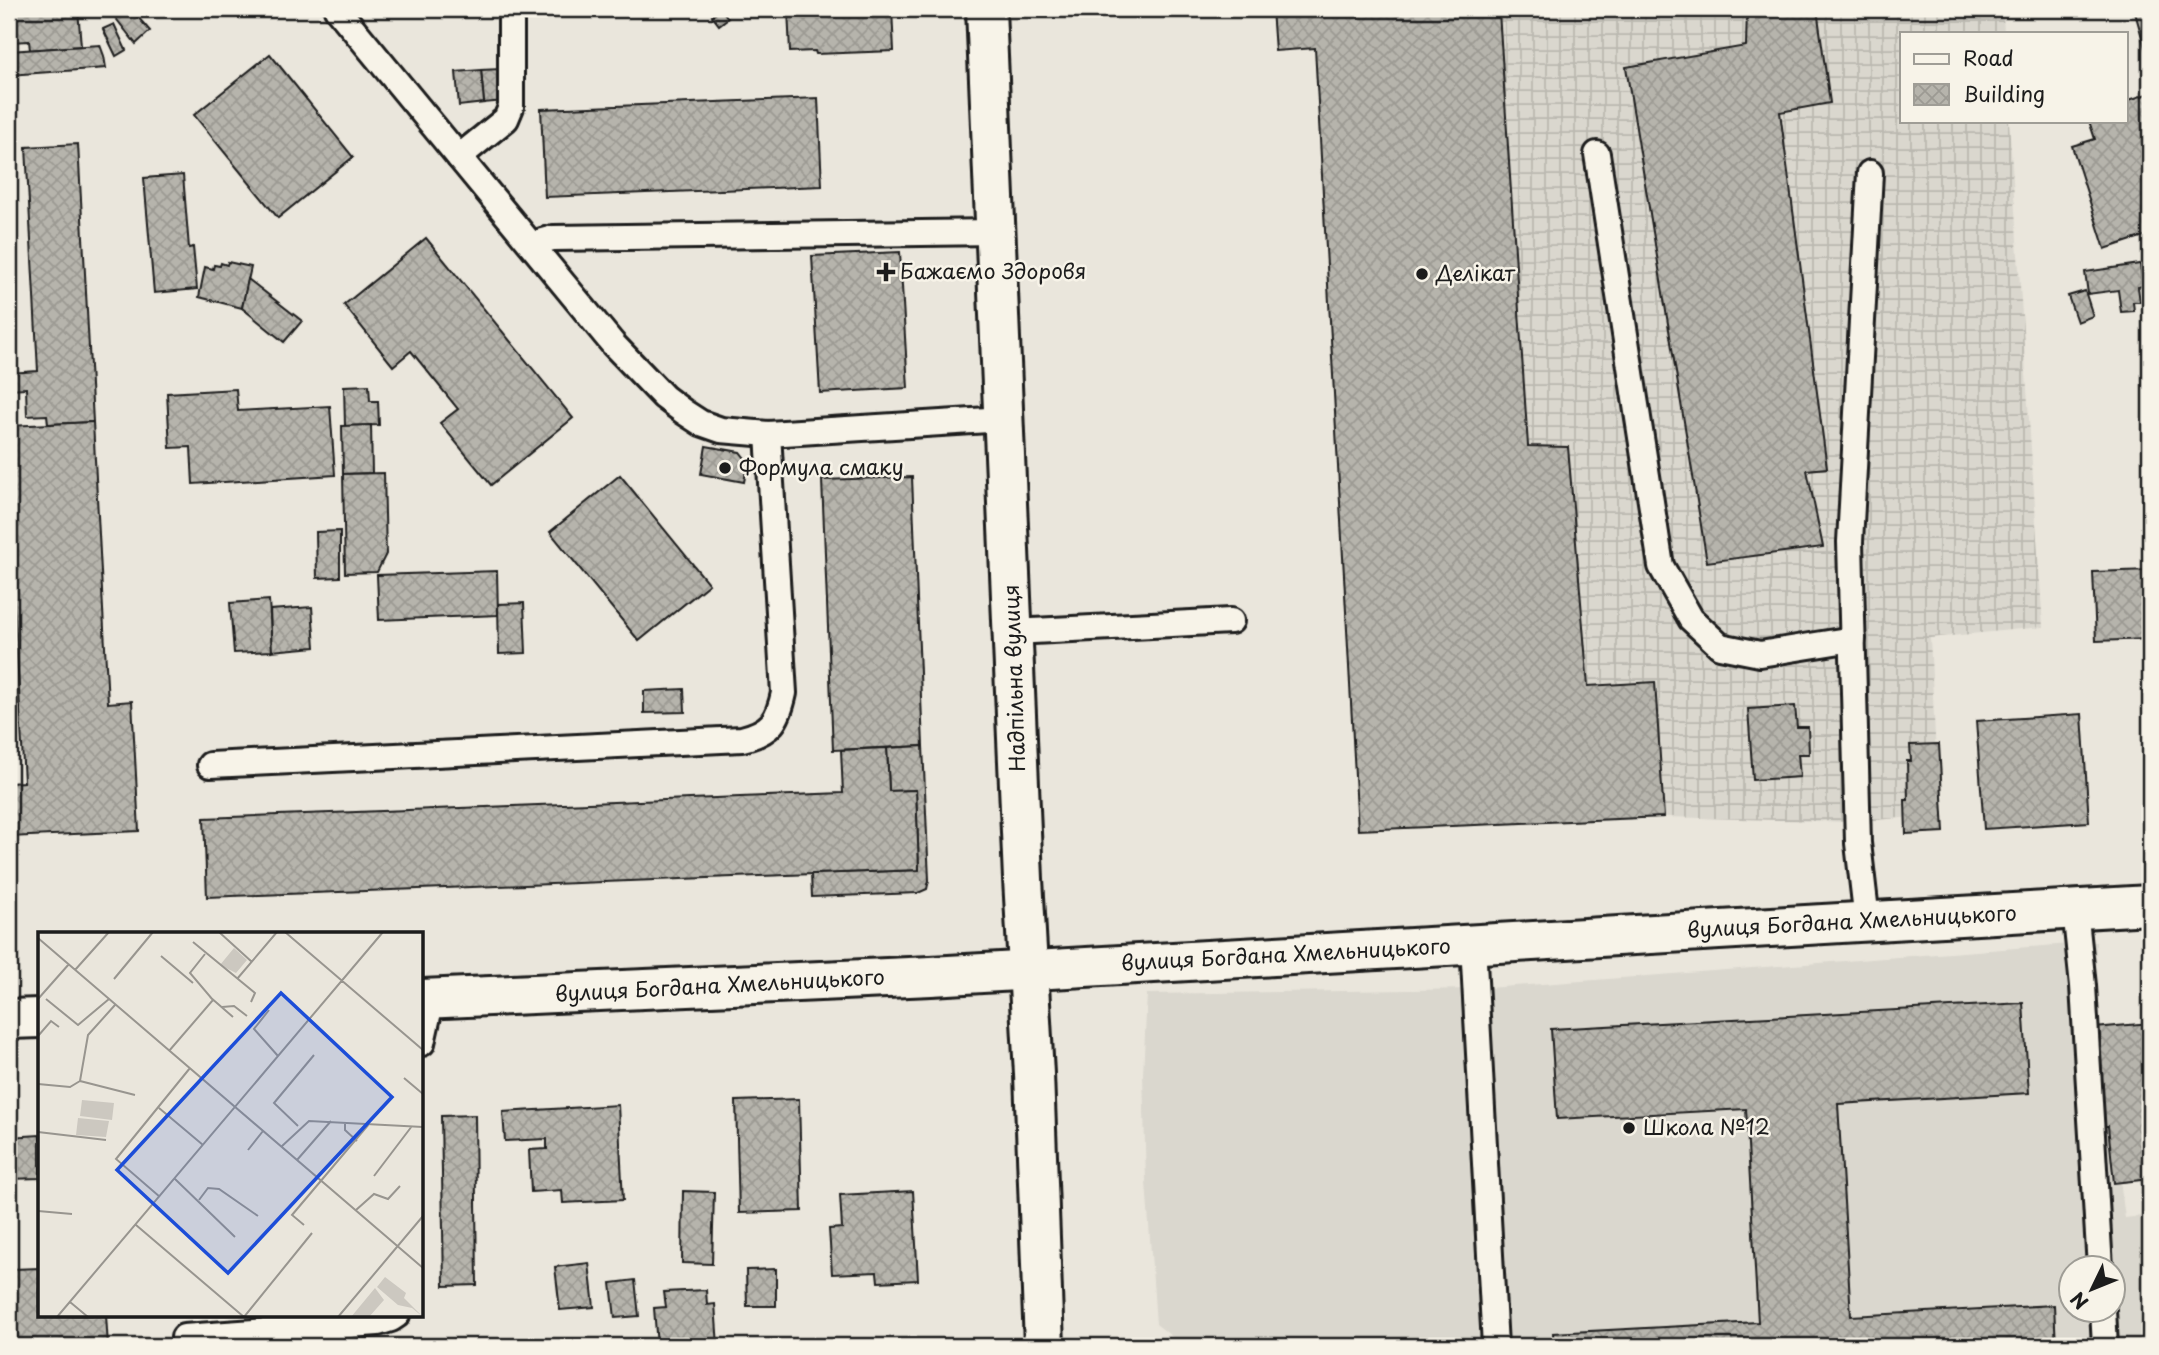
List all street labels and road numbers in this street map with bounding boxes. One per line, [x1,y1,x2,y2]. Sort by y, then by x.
street label: Надпільна вулиця [994,584,1032,772]
street label: вулиця Богдана Хмельницького [1686,895,2018,945]
street label: вулиця Богдана Хмельницького [1120,928,1452,978]
street label: вулиця Богдана Хмельницького [554,959,886,1009]

